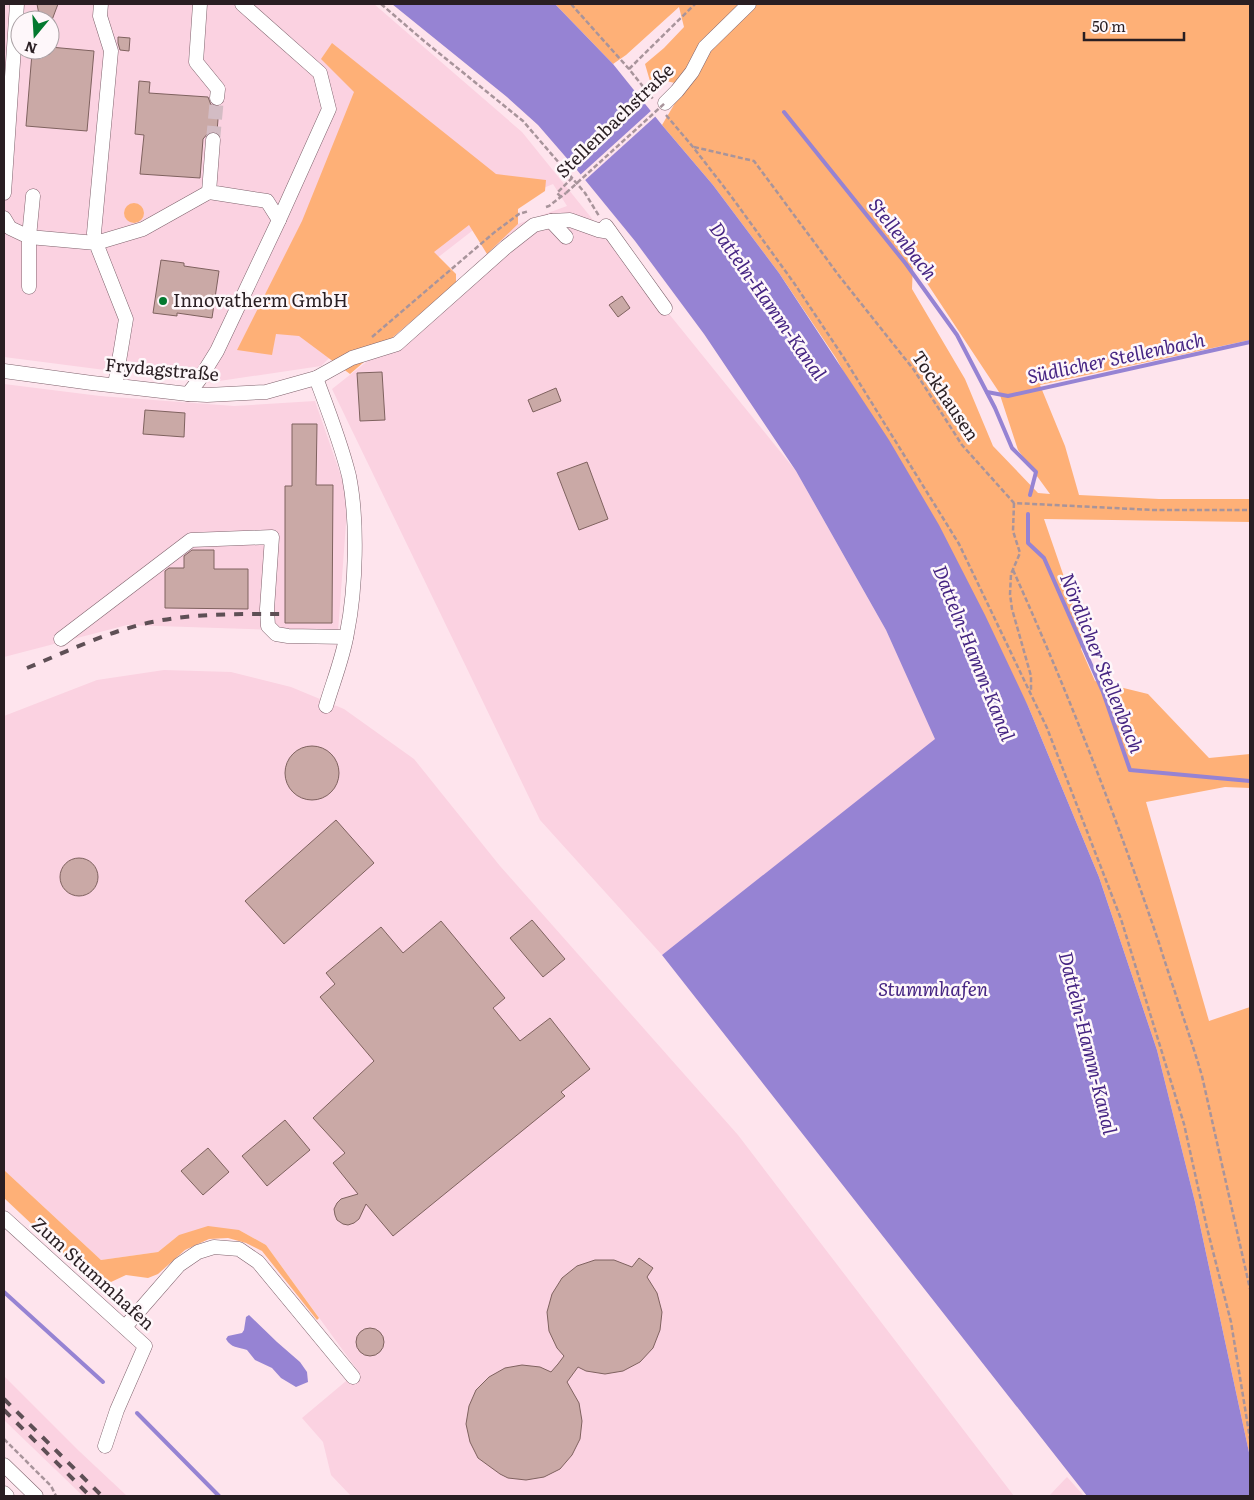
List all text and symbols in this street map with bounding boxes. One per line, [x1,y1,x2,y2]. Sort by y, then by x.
north arrow [10,10,60,60]
scale bar [1084,10,1184,42]
text: 50 m [1092,14,1126,37]
text: N [22,37,39,60]
street label: Stellenbachstraße [549,56,679,183]
water label: Stellenbach [863,191,945,285]
water label: Datteln-Hamm-Kanal [704,216,834,386]
place label: Innovatherm GmbH [173,286,348,313]
marker: Innovatherm GmbH [157,295,169,307]
water label: Südlicher Stellenbach [1024,325,1207,390]
street label: Tockhausen [906,344,987,446]
street label: Frydagstraße [104,350,220,387]
water label: Datteln-Hamm-Kanal [927,561,1023,745]
water label: Nördlicher Stellenbach [1054,568,1152,757]
water label: Datteln-Hamm-Kanal [1053,948,1125,1138]
water label: Stummhafen [878,974,989,1002]
street label: Zum Stummhafen [26,1210,162,1336]

